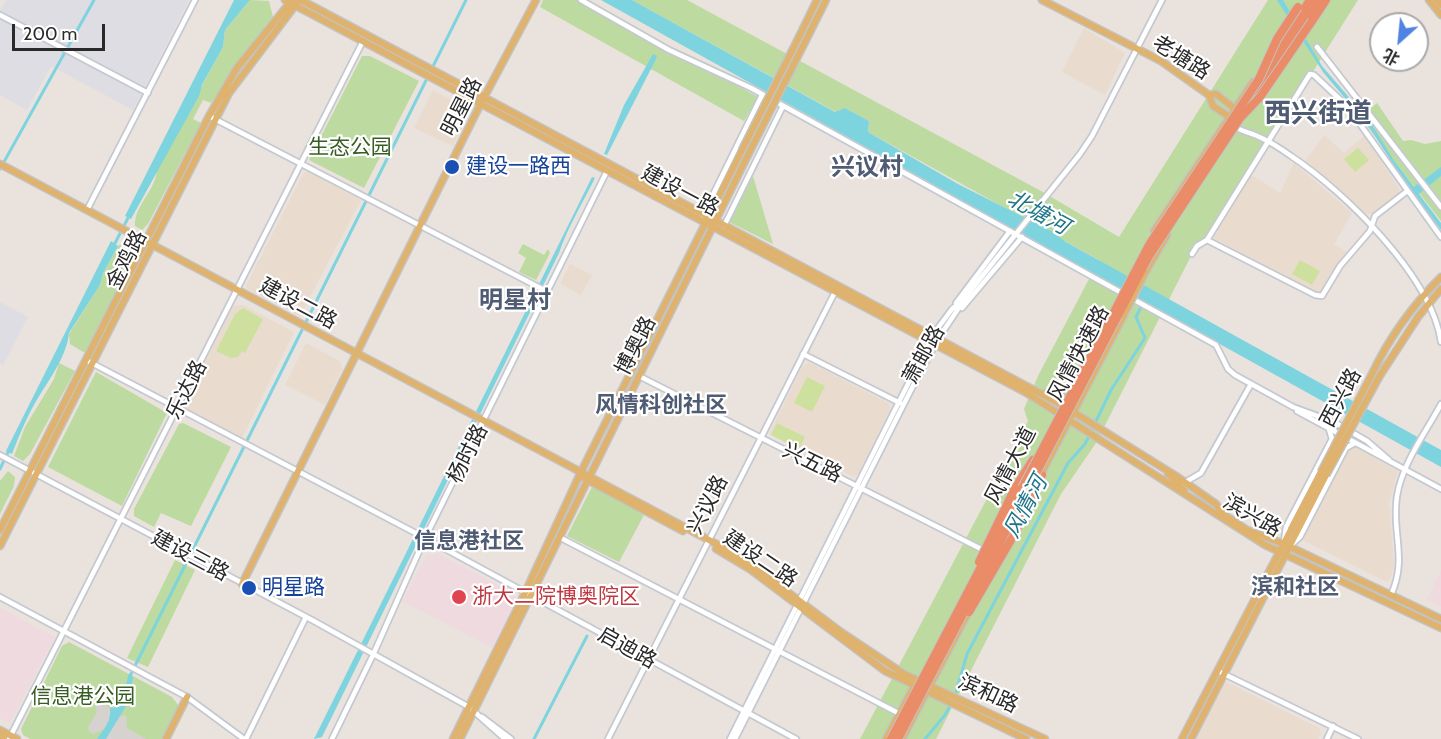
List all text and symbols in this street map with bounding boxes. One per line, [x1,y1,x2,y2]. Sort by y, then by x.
scale bar [15,12,108,50]
north arrow [1369,12,1429,72]
text: 200 m [23,23,77,45]
street label: 老塘路 [1148,31,1214,85]
text: 北 [1380,45,1403,69]
street label: 明星路 [436,73,488,141]
district label: 西兴街道 [1264,98,1372,130]
park label: 生态公园 [308,135,392,161]
place label: 建设一路西 [466,154,571,180]
district label: 兴议村 [831,154,903,182]
marker: 建设一路西 [443,158,461,176]
street label: 建设一路 [637,160,723,222]
water label: 北塘河 [1003,185,1073,241]
street label: 金鸡路 [101,226,153,294]
street label: 建设二路 [255,273,341,335]
district label: 明星村 [479,287,551,315]
street label: 风情快速路 [1043,302,1115,406]
street label: 博奥路 [610,312,662,380]
street label: 萧邮路 [898,321,950,389]
street label: 乐达路 [161,356,213,424]
street label: 西兴路 [1315,364,1367,432]
district label: 风情科创社区 [595,393,727,419]
street label: 杨时路 [442,420,494,488]
street label: 风情大道 [980,423,1042,509]
street label: 兴五路 [778,438,846,488]
street label: 兴议路 [682,471,734,539]
water label: 风情河 [999,472,1053,542]
street label: 滨兴路 [1218,489,1286,543]
street label: 建设三路 [147,525,233,587]
street label: 建设二路 [718,525,802,593]
district label: 信息港社区 [414,529,524,555]
place label: 明星路 [262,575,325,601]
district label: 滨和社区 [1251,575,1339,601]
marker: 明星路 [240,579,258,597]
place label: 浙大二院博奥院区 [472,584,640,610]
marker: 浙大二院博奥院区 [450,588,468,606]
street label: 启迪路 [593,622,661,674]
street label: 滨和路 [954,669,1022,719]
park label: 信息港公园 [31,684,135,710]

